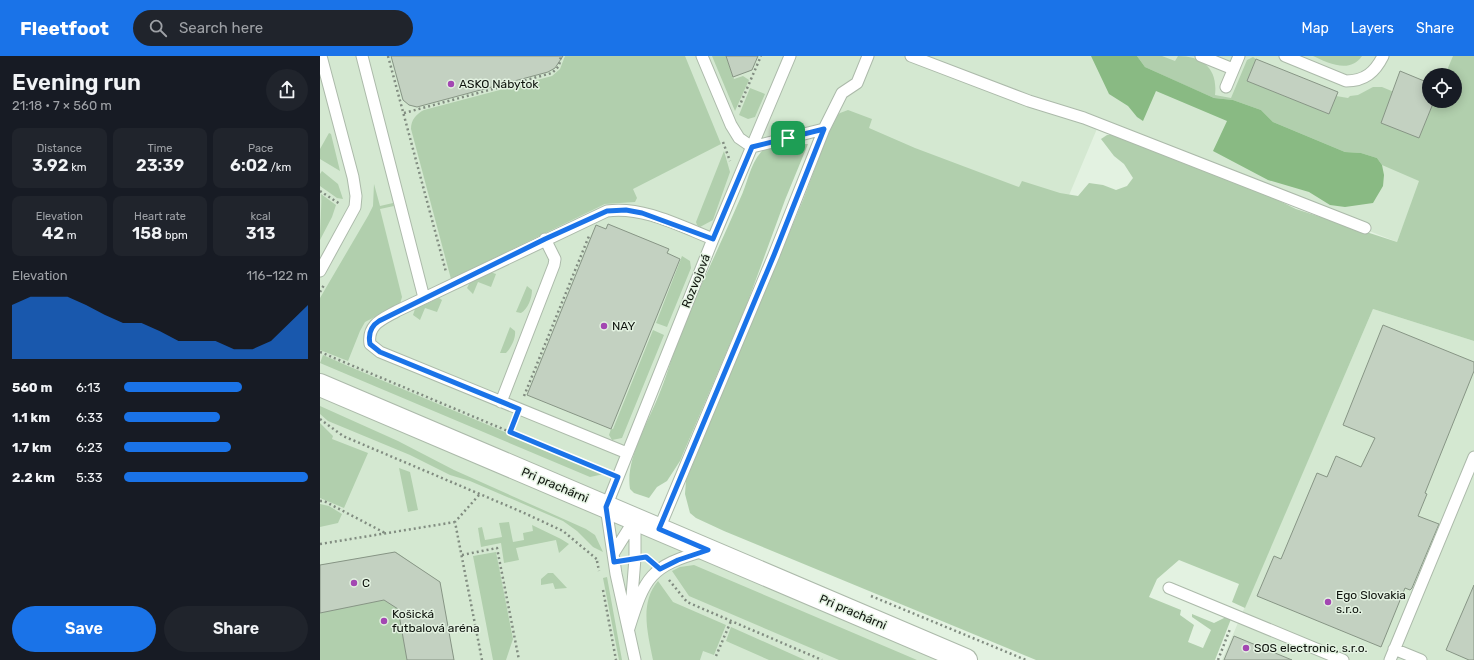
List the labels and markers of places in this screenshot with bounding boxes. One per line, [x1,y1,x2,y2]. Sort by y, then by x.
place label: ASKO Nábytok [459,77,539,91]
marker: ASKO Nábytok [446,79,456,89]
pin [771,121,805,155]
place label: NAY [612,319,636,333]
marker: NAY [599,321,609,331]
place label: C [362,576,370,590]
marker: C [349,578,359,588]
place label: Ego Slovakia s.r.o. [1336,588,1406,616]
marker: Ego Slovakia s.r.o. [1323,597,1333,607]
place label: Košická futbalová aréna [392,607,480,635]
marker: Košická futbalová aréna [379,616,389,626]
place label: SOS electronic, s.r.o. [1254,641,1367,655]
marker: SOS electronic, s.r.o. [1241,643,1251,653]

